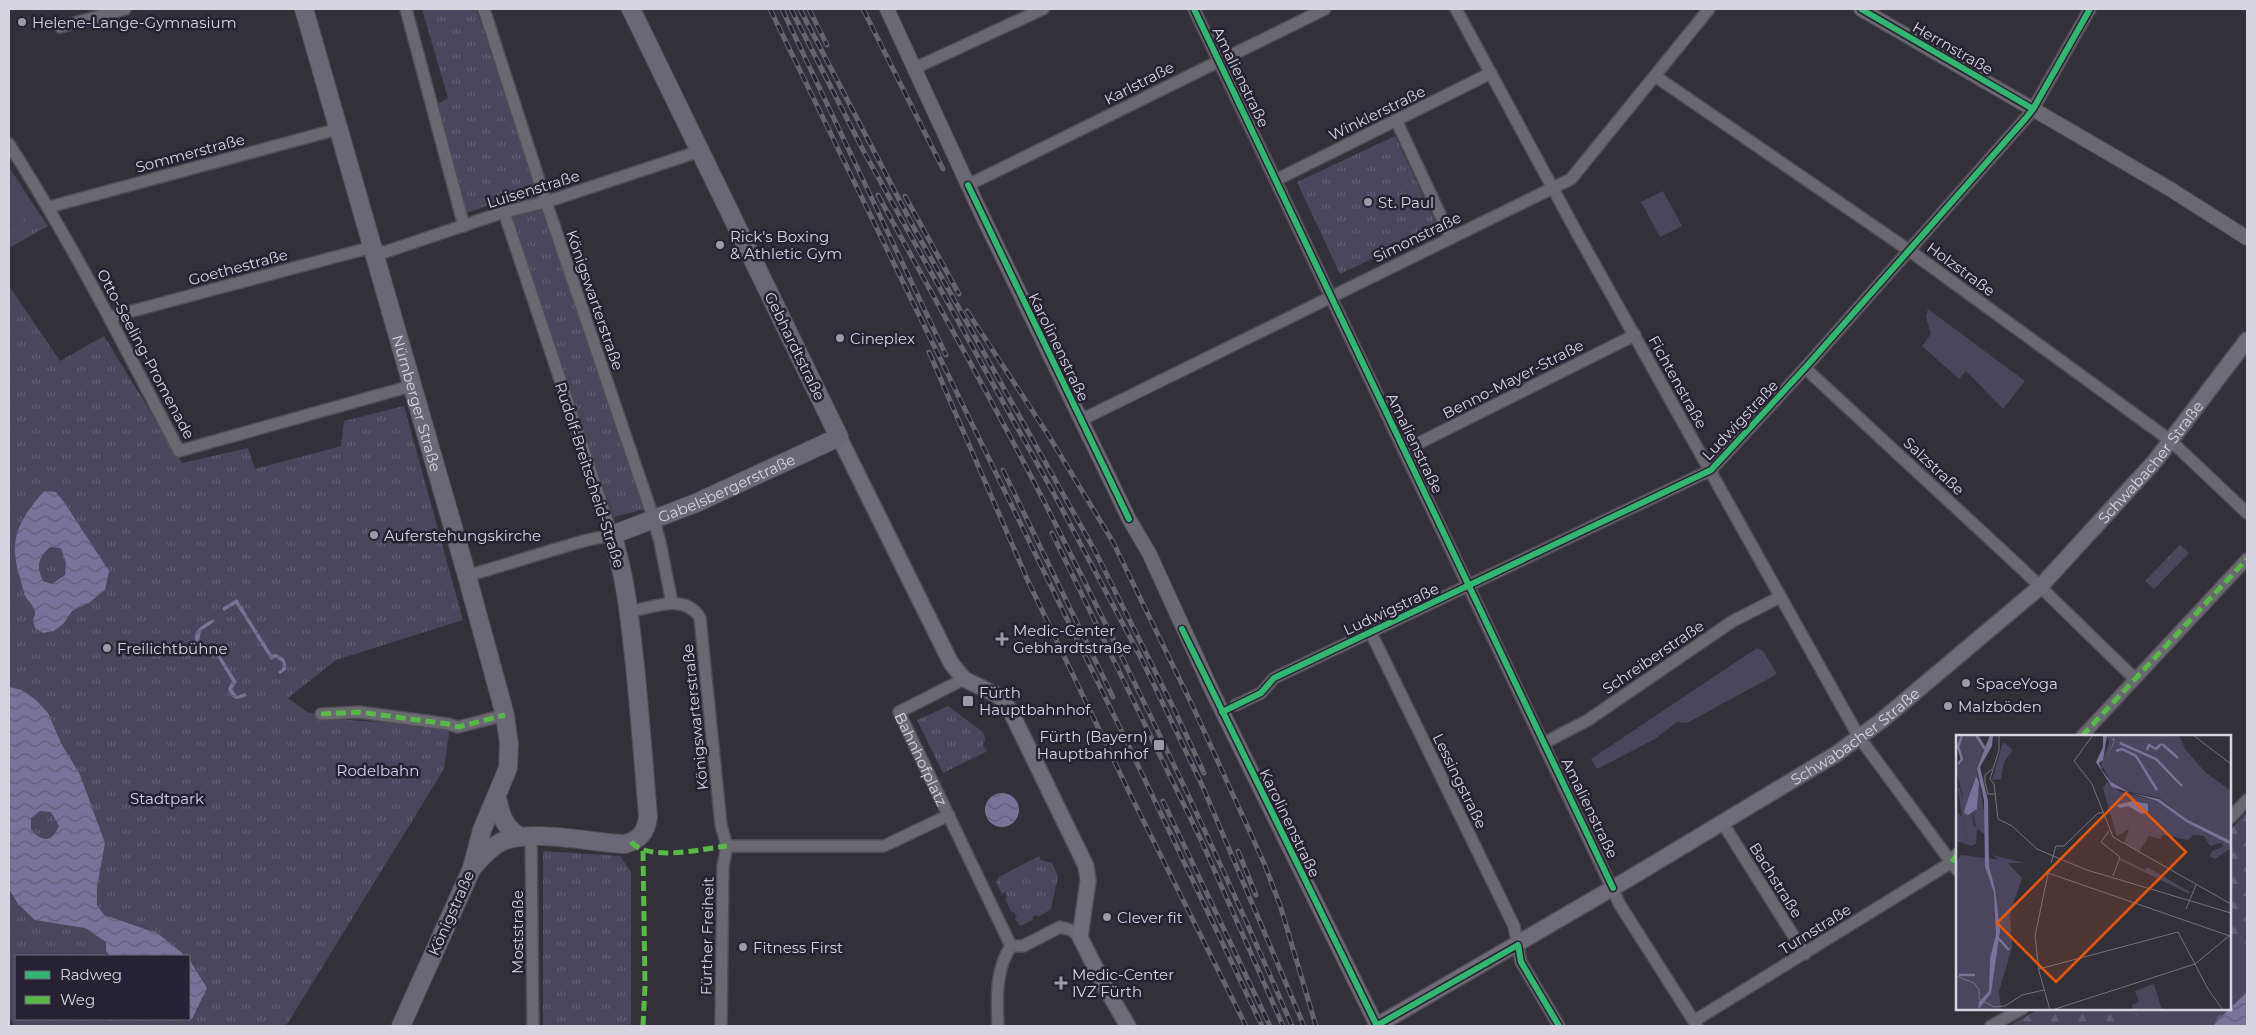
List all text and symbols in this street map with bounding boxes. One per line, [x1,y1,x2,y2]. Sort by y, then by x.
place label: Helene-Lange-Gymnasium [32,13,237,32]
marker: Helene-Lange-Gymnasium [16,16,28,28]
street label: Herrnstraße [1909,17,1997,79]
street label: Amalienstraße [1208,24,1274,130]
street label: Karlstraße [1101,57,1177,109]
street label: Winklerstraße [1325,81,1429,145]
street label: Sommerstraße [133,129,247,177]
street label: Luisenstraße [484,166,582,212]
place label: St. Paul [1378,193,1434,212]
marker: St. Paul [1362,196,1374,208]
street label: Simonstraße [1370,208,1464,266]
street label: Königswarterstraße [562,227,628,373]
place label: Rick's Boxing & Athletic Gym [730,227,842,263]
street label: Holzstraße [1923,238,1999,300]
marker: Rick's Boxing & Athletic Gym [714,239,726,251]
street label: Goethestraße [186,245,290,289]
street label: Otto-Seeling-Promenade [93,266,199,442]
street label: Gebhardtstraße [760,289,830,403]
street label: Karolinenstraße [1024,289,1094,405]
place label: Cineplex [850,329,915,348]
street label: Nürnberger Straße [389,332,446,474]
marker: Cineplex [834,332,846,344]
street label: Fichtenstraße [1645,332,1711,432]
street label: Benno-Mayer-Straße [1439,335,1587,423]
street label: Ludwigstraße [1698,376,1782,464]
street label: Rudolf-Breitscheid-Straße [551,380,629,570]
street label: Amalienstraße [1382,390,1448,496]
street label: Schwabacher Straße [2093,397,2207,527]
street label: Salzstraße [1900,433,1968,499]
street label: Gabelsbergerstraße [655,449,798,526]
place label: Auferstehungskirche [384,526,541,545]
marker: Auferstehungskirche [368,529,380,541]
street label: Ludwigstraße [1340,579,1442,639]
street label: Schreiberstraße [1599,616,1707,698]
place label: Medic-Center Gebhardtstraße [1013,621,1132,657]
marker: Medic-Center Gebhardtstraße [995,632,1009,646]
place label: Freilichtbühne [117,639,227,658]
marker: Freilichtbühne [101,642,113,654]
street label: Königswarterstraße [678,643,712,791]
place label: SpaceYoga [1976,674,2058,693]
marker: SpaceYoga [1960,677,1972,689]
place label: Fürth Hauptbahnhof [979,683,1091,719]
street label: Schwabacher Straße [1787,683,1923,789]
marker: Fürth Hauptbahnhof [961,694,975,708]
place label: Malzböden [1958,697,2042,716]
marker: Malzböden [1942,700,1954,712]
street label: Bahnhofplatz [891,709,952,809]
place label: Fürth (Bayern) Hauptbahnhof [1037,727,1149,763]
street label: Lessingstraße [1429,730,1491,832]
inset map [1956,735,2231,1010]
marker: Fürth (Bayern) Hauptbahnhof [1152,738,1166,752]
street label: Amalienstraße [1557,755,1623,861]
park label: Rodelbahn [337,761,419,780]
street label: Karolinenstraße [1255,765,1325,881]
park label: Stadtpark [130,789,204,808]
street label: Bachstraße [1745,839,1807,921]
street label: Königstraße [424,868,478,958]
street label: Fürther Freiheit [696,877,718,995]
street label: Moststraße [508,890,527,974]
street label: Turnstraße [1776,899,1854,959]
place label: Clever fit [1117,908,1183,927]
marker: Clever fit [1101,911,1113,923]
place label: Fitness First [753,938,843,957]
marker: Fitness First [737,941,749,953]
legend [15,955,190,1020]
text: Radweg [60,965,122,984]
place label: Medic-Center IVZ Fürth [1072,965,1174,1001]
marker: Medic-Center IVZ Fürth [1054,976,1068,990]
text: Weg [60,990,95,1009]

